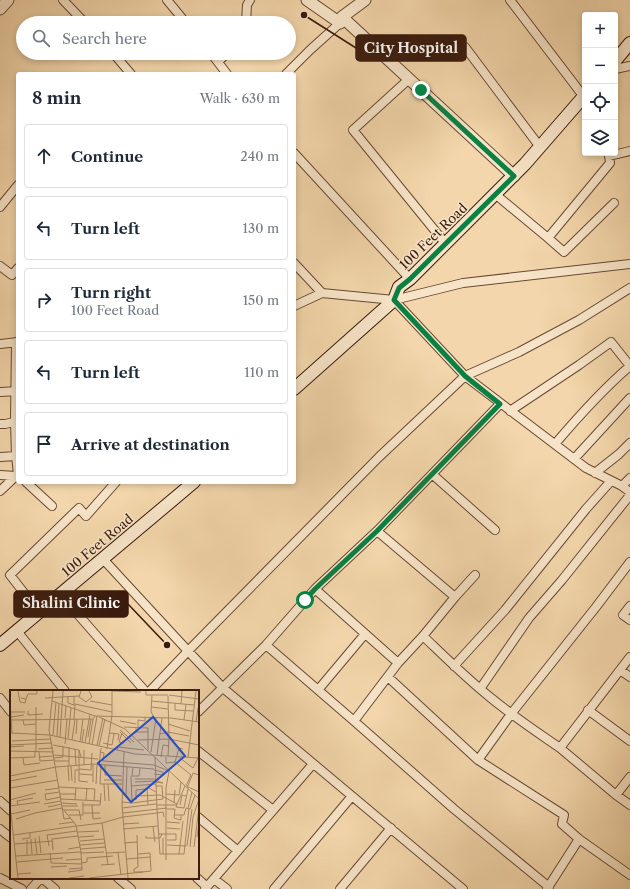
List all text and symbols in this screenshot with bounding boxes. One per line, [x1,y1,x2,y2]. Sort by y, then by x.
map controls [582,12,618,156]
button: + [582,12,618,48]
search box [16,16,296,60]
icon: search [30,27,52,49]
text: Search here [62,29,147,48]
callout: City Hospital [356,35,466,61]
text: City Hospital [364,39,458,57]
button: − [582,48,618,84]
route end [412,81,430,99]
button: locate [582,84,618,120]
text: 8 min [32,88,81,108]
text: Walk · 630 m [200,90,280,106]
button: layers [582,120,618,156]
icon: ahead [33,145,55,167]
text: Continue [71,147,143,166]
text: 240 m [240,148,279,164]
street label: 100 Feet Road [396,200,470,272]
icon: left [33,217,55,239]
text: Turn left [71,219,140,238]
text: 130 m [243,220,279,236]
text: Turn right [71,283,151,302]
icon: right [33,289,55,311]
text: 150 m [243,292,279,308]
text: 100 Feet Road [71,302,159,318]
icon: left [33,361,55,383]
text: Turn left [71,363,140,382]
text: 110 m [244,364,279,380]
icon: arrive [33,433,55,455]
text: Arrive at destination [71,435,230,454]
street label: 100 Feet Road [58,511,136,579]
callout: Shalini Clinic [14,591,128,617]
route start [296,591,314,609]
text: Shalini Clinic [22,594,120,612]
inset map [10,690,199,879]

